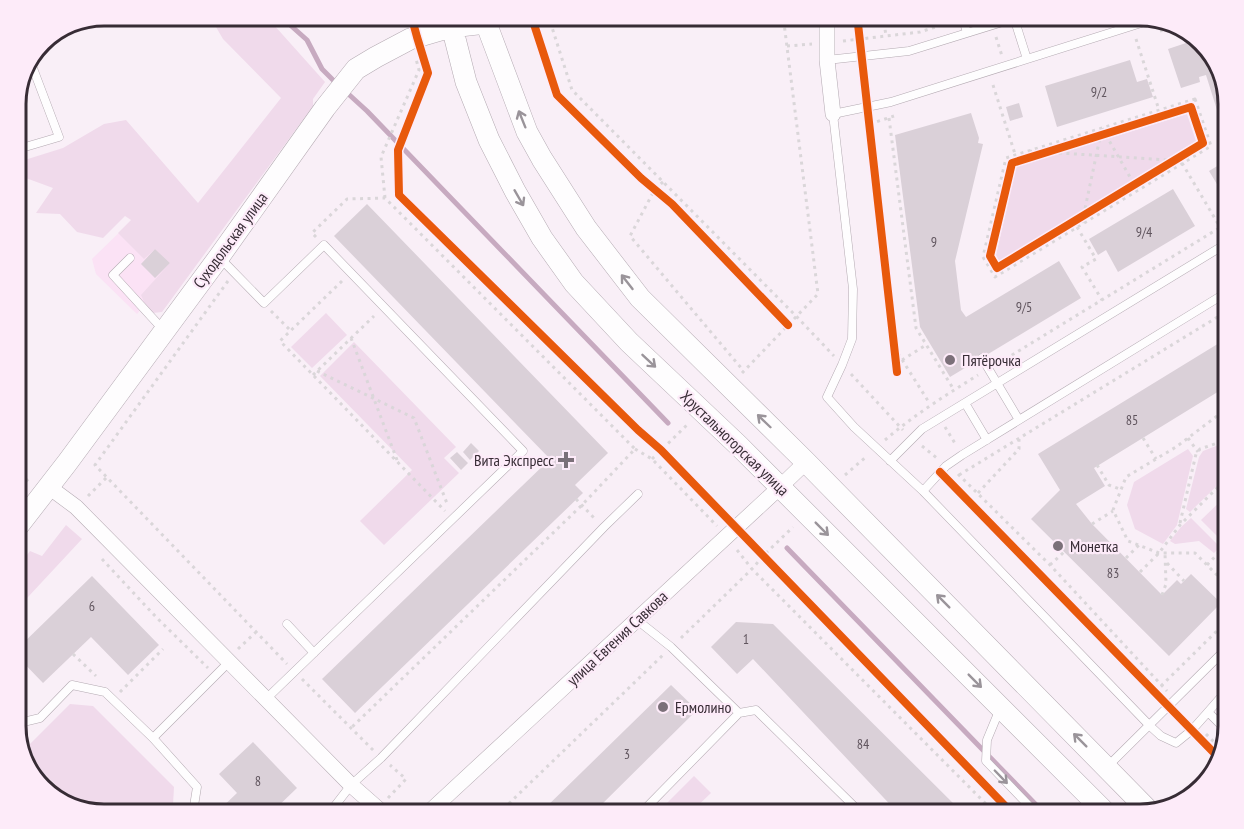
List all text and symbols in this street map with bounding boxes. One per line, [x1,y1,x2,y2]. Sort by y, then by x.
house number: 9/2 [1091,83,1107,101]
one-way arrow [516,110,527,128]
street label: Суходольская улица [189,188,271,292]
one-way arrow [513,189,525,206]
house number: 9/4 [1136,223,1153,241]
house number: 9 [931,233,937,251]
one-way arrow [621,275,634,291]
house number: 9/5 [1016,298,1032,316]
place label: Пятёрочка [962,350,1021,370]
marker: Пятёрочка [943,353,957,367]
one-way arrow [642,354,657,369]
street label: Хрустальногорская улица [677,386,793,500]
house number: 85 [1126,411,1138,429]
one-way arrow [757,414,772,428]
place label: Вита Экспресс [474,450,554,470]
marker: Вита Экспресс [559,453,573,467]
one-way arrow [814,521,829,536]
place label: Монетка [1070,536,1118,556]
marker: Монетка [1051,539,1065,553]
house number: 83 [1107,564,1119,582]
street label: улица Евгения Савкова [563,586,671,690]
one-way arrow [936,593,950,608]
house number: 6 [89,597,95,615]
house number: 1 [743,630,749,648]
one-way arrow [968,673,983,688]
place label: Ермолино [675,697,732,717]
marker: Ермолино [656,700,670,714]
one-way arrow [1072,732,1087,747]
house number: 84 [857,735,870,753]
house number: 3 [624,745,630,763]
one-way arrow [994,769,1009,784]
house number: 8 [255,772,261,790]

